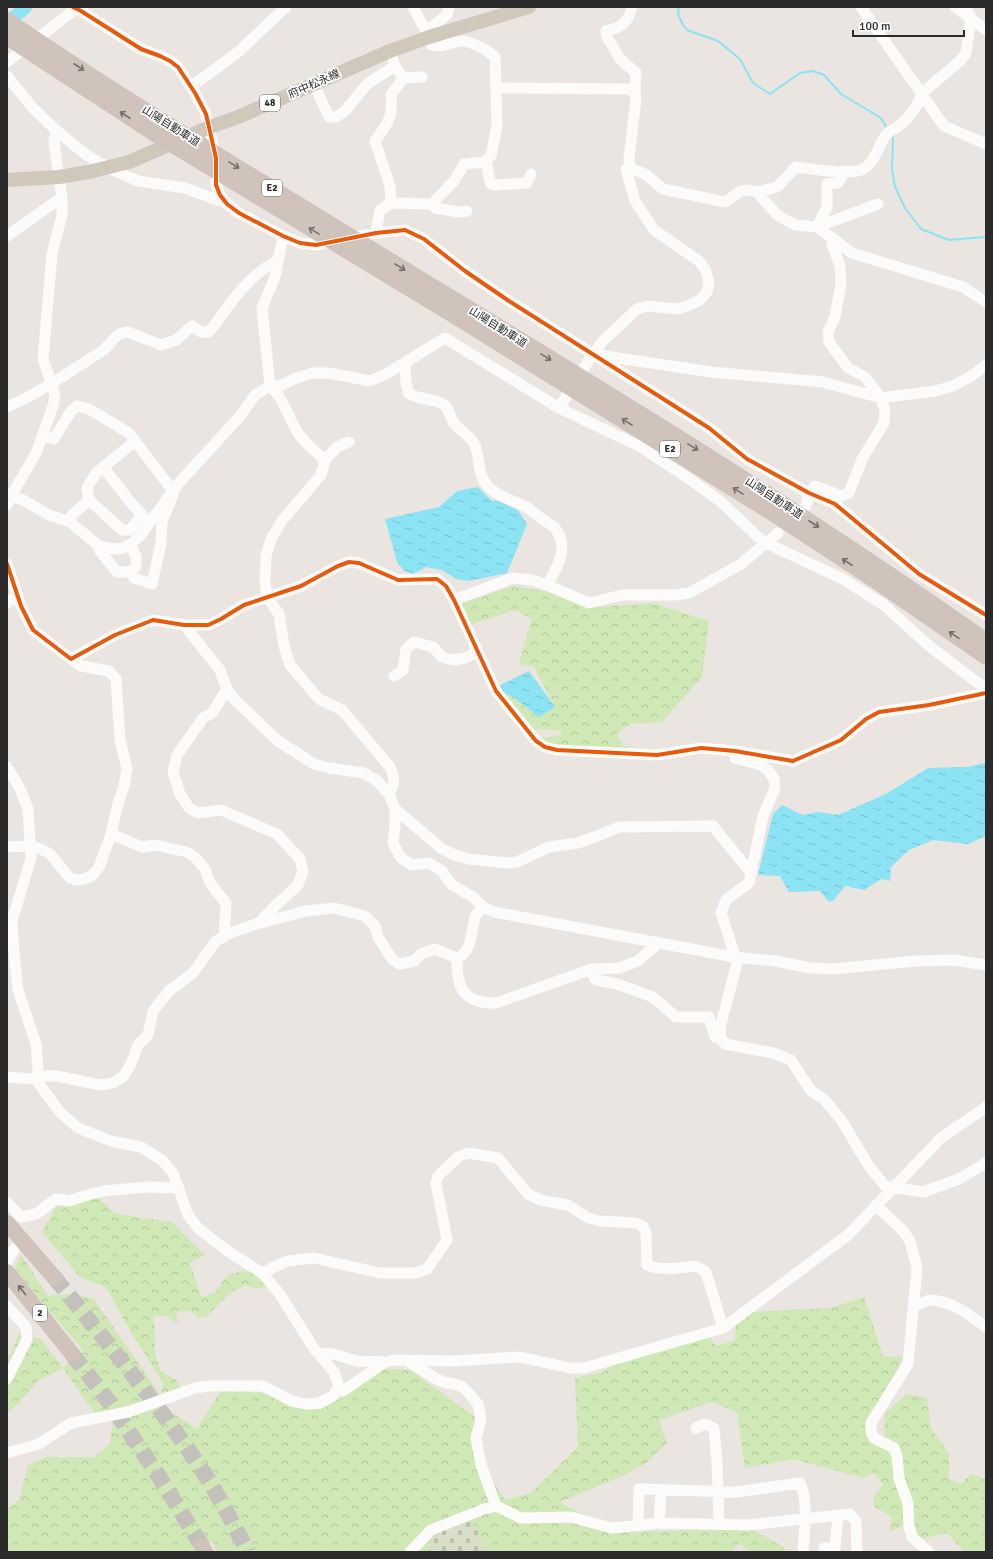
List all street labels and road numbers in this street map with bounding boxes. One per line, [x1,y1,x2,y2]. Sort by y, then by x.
street label: 府中松永線 [286,67,342,101]
road number: 48 [260,95,280,111]
street label: 山陽自動車道 [140,103,202,149]
road number: E2 [262,180,282,196]
street label: 山陽自動車道 [467,304,529,350]
road number: E2 [660,441,680,457]
street label: 山陽自動車道 [743,475,805,521]
road number: 2 [33,1305,47,1321]

